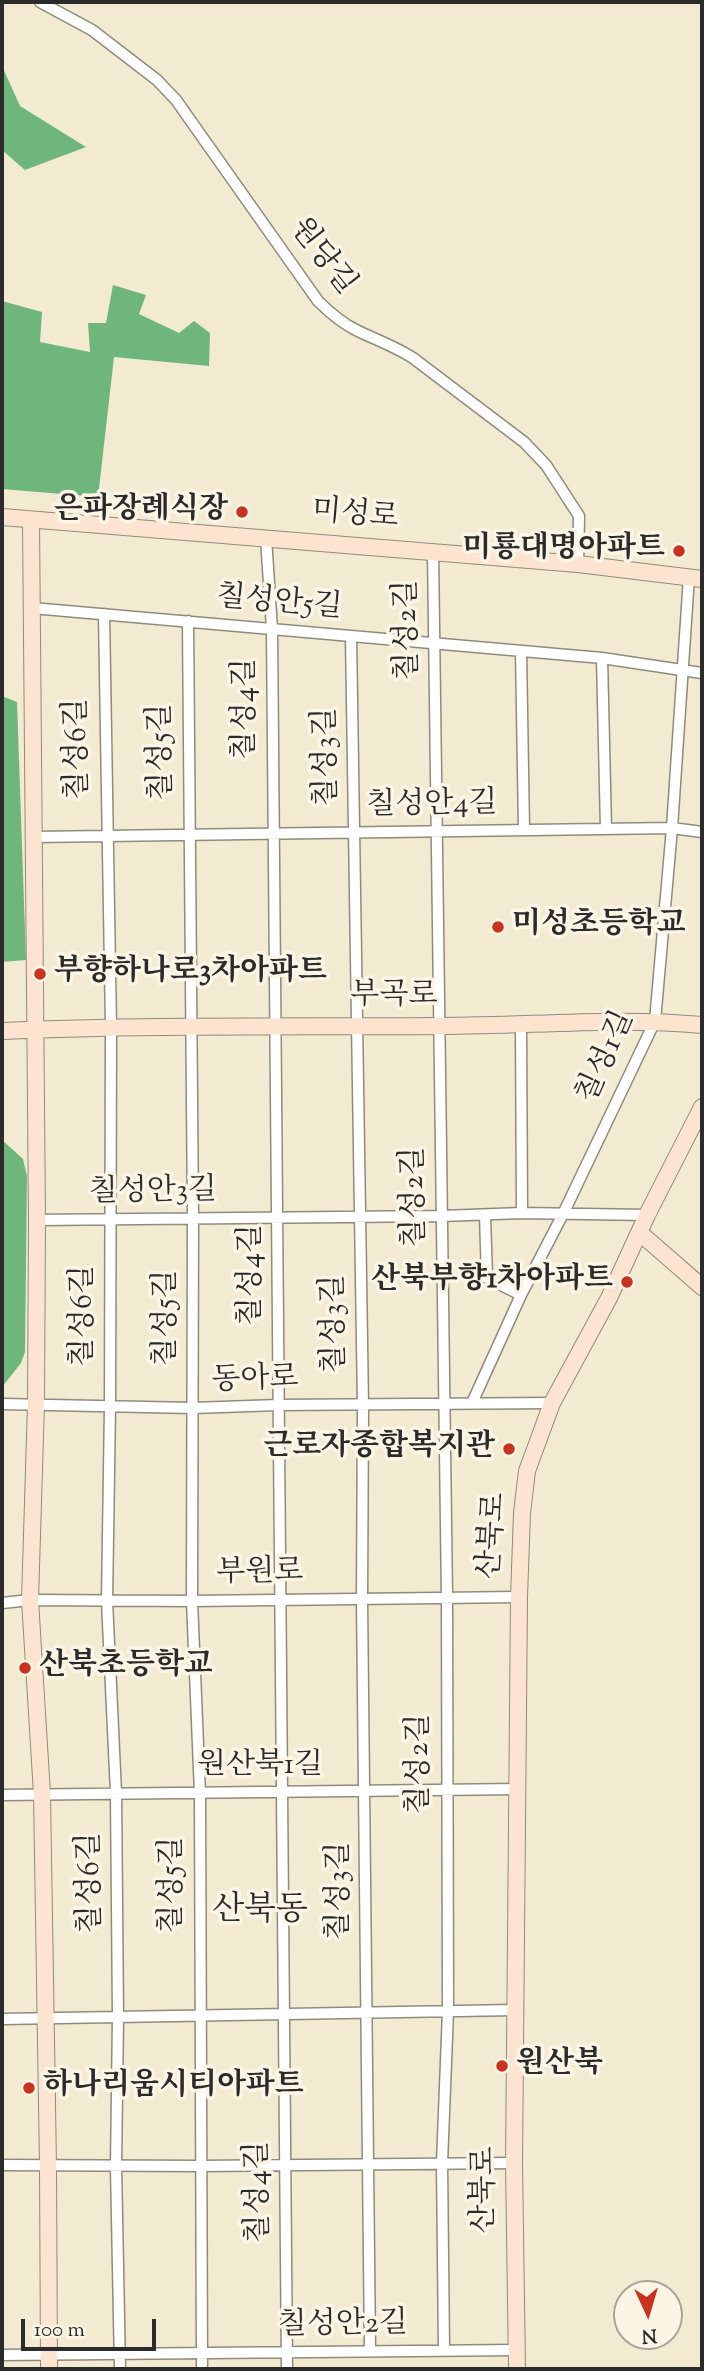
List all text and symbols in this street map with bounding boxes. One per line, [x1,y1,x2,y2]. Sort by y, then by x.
street label: 원당길 [280,213,362,303]
place label: 은파장례식장 [54,494,228,530]
street label: 미성로 [310,495,400,539]
marker: 은파장례식장 [234,504,250,520]
place label: 미룡대명아파트 [462,533,665,569]
marker: 미룡대명아파트 [671,543,687,559]
street label: 칠성2길 [391,579,429,681]
street label: 칠성안5길 [215,582,343,628]
street label: 칠성4길 [230,658,266,760]
street label: 칠성6길 [61,698,99,800]
street label: 칠성5길 [145,703,183,801]
street label: 칠성3길 [310,707,348,807]
street label: 칠성안4길 [366,788,498,826]
place label: 미성초등학교 [512,909,686,945]
marker: 미성초등학교 [490,919,506,935]
place label: 부향하나로3차아파트 [54,956,327,992]
marker: 부향하나로3차아파트 [32,966,48,982]
street label: 부곡로 [351,980,437,1016]
street label: 칠성1길 [572,1006,644,1110]
street label: 칠성2길 [398,1146,436,1248]
street label: 칠성안3길 [89,1175,217,1213]
street label: 칠성4길 [236,1224,272,1326]
place label: 산북부향1차아파트 [371,1264,613,1300]
street label: 칠성6길 [68,1265,104,1367]
street label: 칠성5길 [151,1269,187,1367]
street label: 칠성3길 [318,1274,356,1374]
marker: 산북부향1차아파트 [619,1274,635,1290]
street label: 동아로 [211,1362,299,1402]
place label: 근로자종합복지관 [263,1431,495,1467]
marker: 근로자종합복지관 [501,1441,517,1457]
street label: 산북로 [474,1491,516,1581]
street label: 부원로 [216,1556,304,1594]
place label: 산북초등학교 [39,1650,213,1686]
marker: 산북초등학교 [17,1660,33,1676]
street label: 칠성2길 [404,1714,440,1814]
street label: 원산북1길 [197,1750,323,1786]
street label: 칠성6길 [74,1832,112,1934]
street label: 칠성5길 [157,1836,193,1934]
street label: 칠성3길 [324,1841,360,1941]
district label: 산북동 [212,1893,308,1933]
place label: 원산북 [516,2048,603,2084]
marker: 원산북 [494,2058,510,2074]
place label: 하나리움시티아파트 [43,2070,304,2106]
marker: 하나리움시티아파트 [21,2080,37,2096]
street label: 칠성4길 [242,2141,280,2243]
street label: 산북로 [469,2147,505,2233]
north arrow [613,2280,683,2350]
scale bar [24,2304,159,2348]
street label: 칠성안2길 [278,2308,408,2346]
text: 100 m [34,2316,85,2346]
text: N [641,2320,658,2348]

